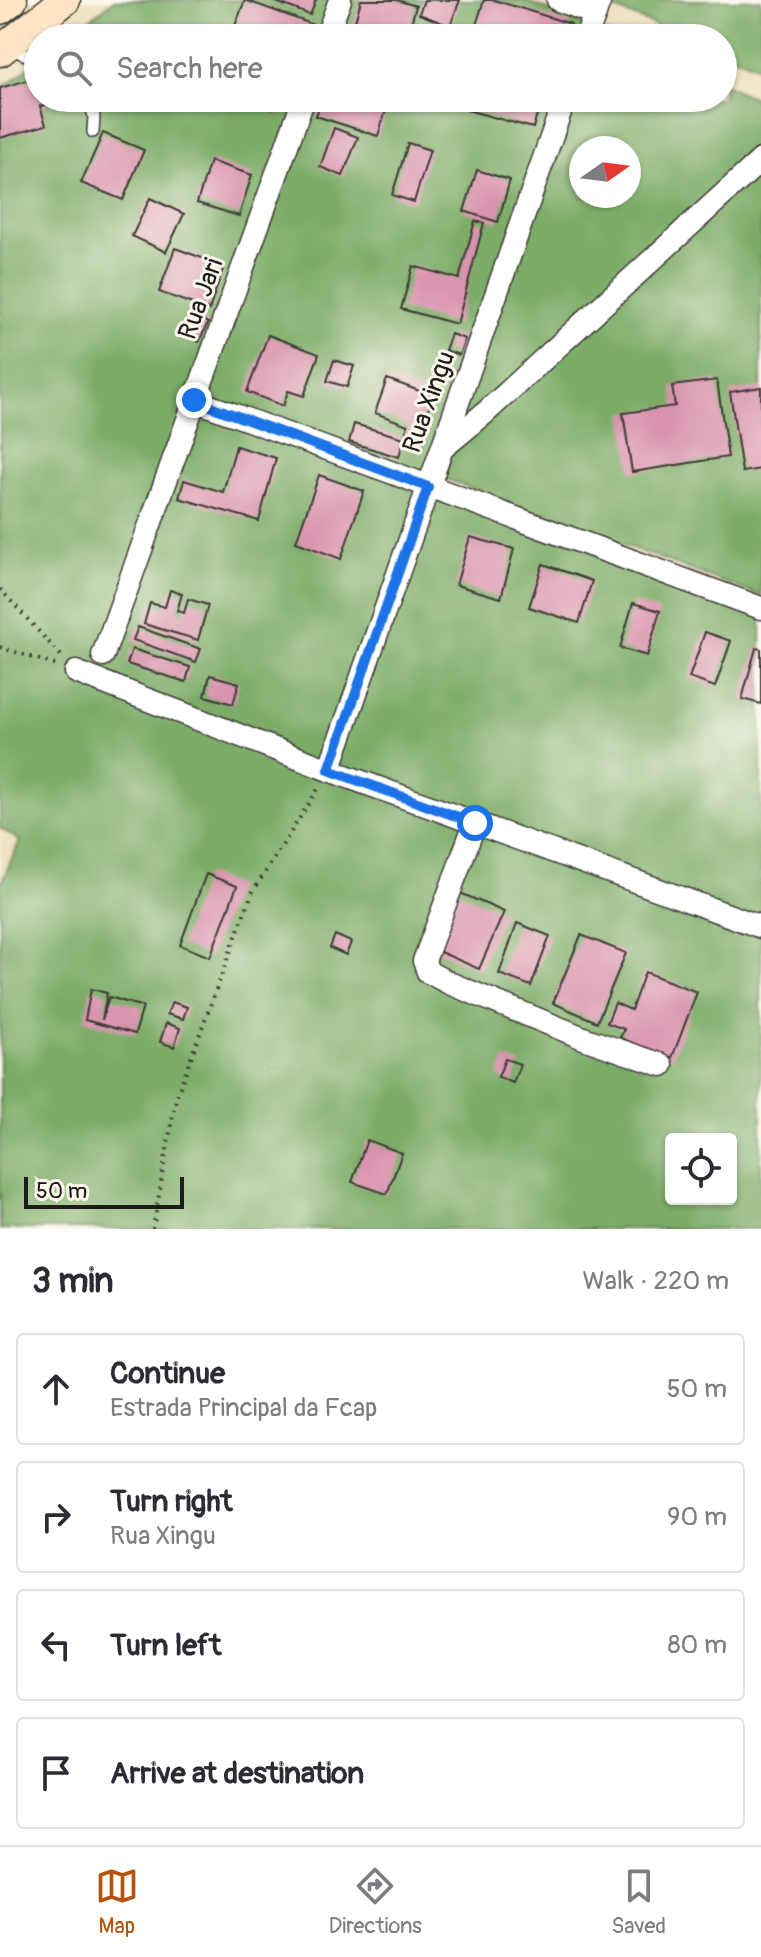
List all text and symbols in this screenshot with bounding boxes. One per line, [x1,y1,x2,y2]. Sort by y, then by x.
search box [24,24,737,112]
icon: search [52,46,96,90]
text: Search here [116,50,263,87]
north arrow [569,136,641,208]
street label: Rua Jari [172,254,230,344]
street label: Rua Xingu [396,347,462,457]
route end [176,382,212,418]
route start [457,805,493,841]
map controls [665,1133,737,1205]
button: locate [665,1133,737,1205]
scale bar [24,1173,184,1209]
text: 50 m [36,1177,87,1205]
text: 3 min [32,1260,114,1303]
text: Walk · 220 m [582,1265,729,1297]
text: Continue [110,1355,225,1392]
icon: ahead [34,1367,78,1411]
text: 50 m [666,1373,727,1405]
text: Estrada Principal da Fcap [110,1392,377,1424]
text: Turn right [110,1483,233,1520]
icon: right [34,1495,78,1539]
text: 90 m [667,1501,727,1533]
text: Rua Xingu [110,1520,216,1552]
icon: left [34,1623,78,1667]
text: Turn left [110,1627,221,1664]
text: 80 m [667,1629,727,1661]
icon: arrive [34,1751,78,1795]
text: Arrive at destination [110,1755,364,1792]
tab: Map [95,1864,139,1940]
tab: Directions [329,1864,422,1940]
tab: Saved [612,1864,666,1940]

